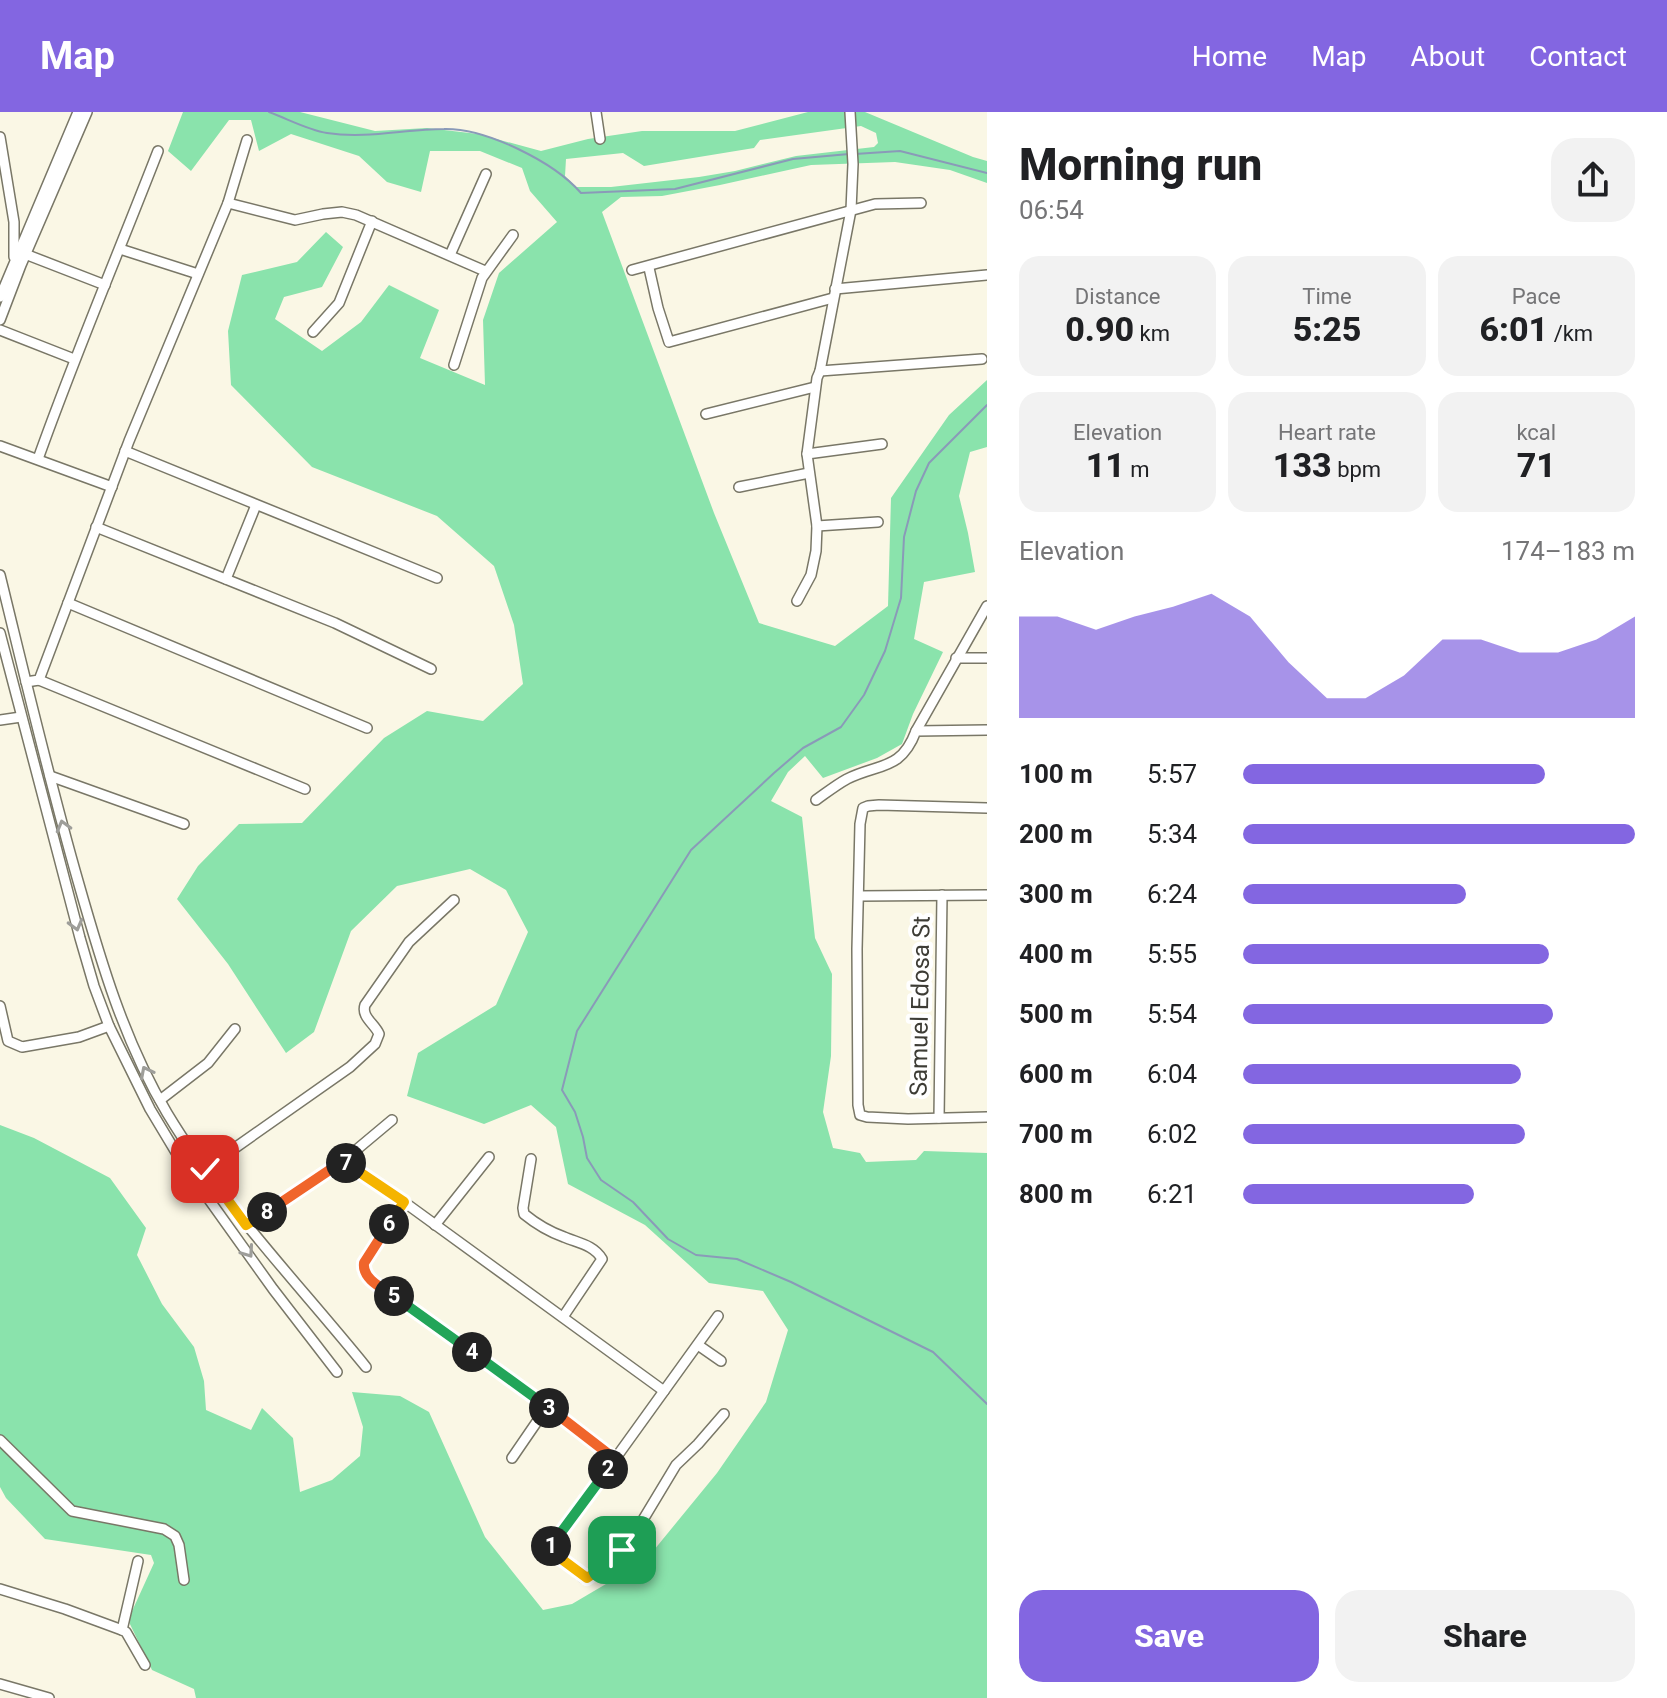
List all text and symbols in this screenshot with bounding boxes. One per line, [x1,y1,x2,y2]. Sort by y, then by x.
text: Map [40,34,115,78]
text: Home [1192,40,1267,73]
text: Map [1311,40,1367,73]
text: About [1411,40,1485,73]
text: Contact [1529,40,1627,73]
button: share [1551,138,1635,222]
text: Morning run [1019,139,1262,191]
text: 06:54 [1019,195,1084,225]
text: Distance [1075,284,1160,309]
text: Time [1302,284,1352,309]
text: Pace [1512,284,1561,309]
text: 0.90 [1065,309,1134,349]
text: 5:25 [1293,309,1361,349]
text: 6:01 [1479,309,1548,349]
text: km [1134,321,1170,346]
text: /km [1548,321,1593,346]
text: Elevation [1073,420,1162,445]
text: Heart rate [1278,420,1376,445]
text: kcal [1516,420,1556,445]
text: 11 [1086,445,1125,485]
text: 133 [1273,445,1332,485]
text: 71 [1517,445,1556,485]
text: m [1125,457,1150,482]
text: bpm [1332,457,1381,482]
text: Elevation [1019,536,1124,566]
text: 174–183 m [1501,536,1635,566]
text: 100 m [1019,759,1093,789]
text: 5:57 [1147,759,1197,789]
text: 200 m [1019,819,1093,849]
text: 5:34 [1147,819,1197,849]
one-way arrow [56,820,72,833]
text: 300 m [1019,879,1093,909]
text: 6:24 [1147,879,1197,909]
street label: Samuel Edosa St [904,916,936,1096]
one-way arrow [67,918,84,932]
text: 400 m [1019,939,1093,969]
text: 5:55 [1147,939,1197,969]
text: 500 m [1019,999,1093,1029]
text: 5:54 [1147,999,1197,1029]
text: 600 m [1019,1059,1093,1089]
text: 6:04 [1147,1059,1197,1089]
one-way arrow [140,1065,155,1080]
text: 700 m [1019,1119,1093,1149]
text: 6:02 [1147,1119,1197,1149]
pin [171,1135,239,1203]
pin: 7 [326,1143,366,1183]
icon: check [183,1147,227,1191]
text: 7 [340,1150,352,1175]
text: 800 m [1019,1179,1093,1209]
text: 6:21 [1147,1179,1197,1209]
pin: 8 [247,1192,287,1232]
text: 8 [261,1199,273,1224]
pin: 6 [369,1204,409,1244]
text: 6 [383,1211,395,1236]
one-way arrow [238,1244,253,1258]
pin: 5 [374,1276,414,1316]
text: 5 [388,1283,400,1308]
pin: 4 [452,1332,492,1372]
text: 4 [466,1339,478,1364]
pin: 3 [529,1388,569,1428]
text: 3 [543,1395,555,1420]
pin: 2 [588,1449,628,1489]
text: 2 [602,1456,614,1481]
pin [588,1516,656,1584]
pin: 1 [531,1526,571,1566]
icon: arrive [600,1528,644,1572]
text: 1 [545,1533,557,1558]
button: Save [1019,1590,1319,1682]
button: Share [1335,1590,1635,1682]

